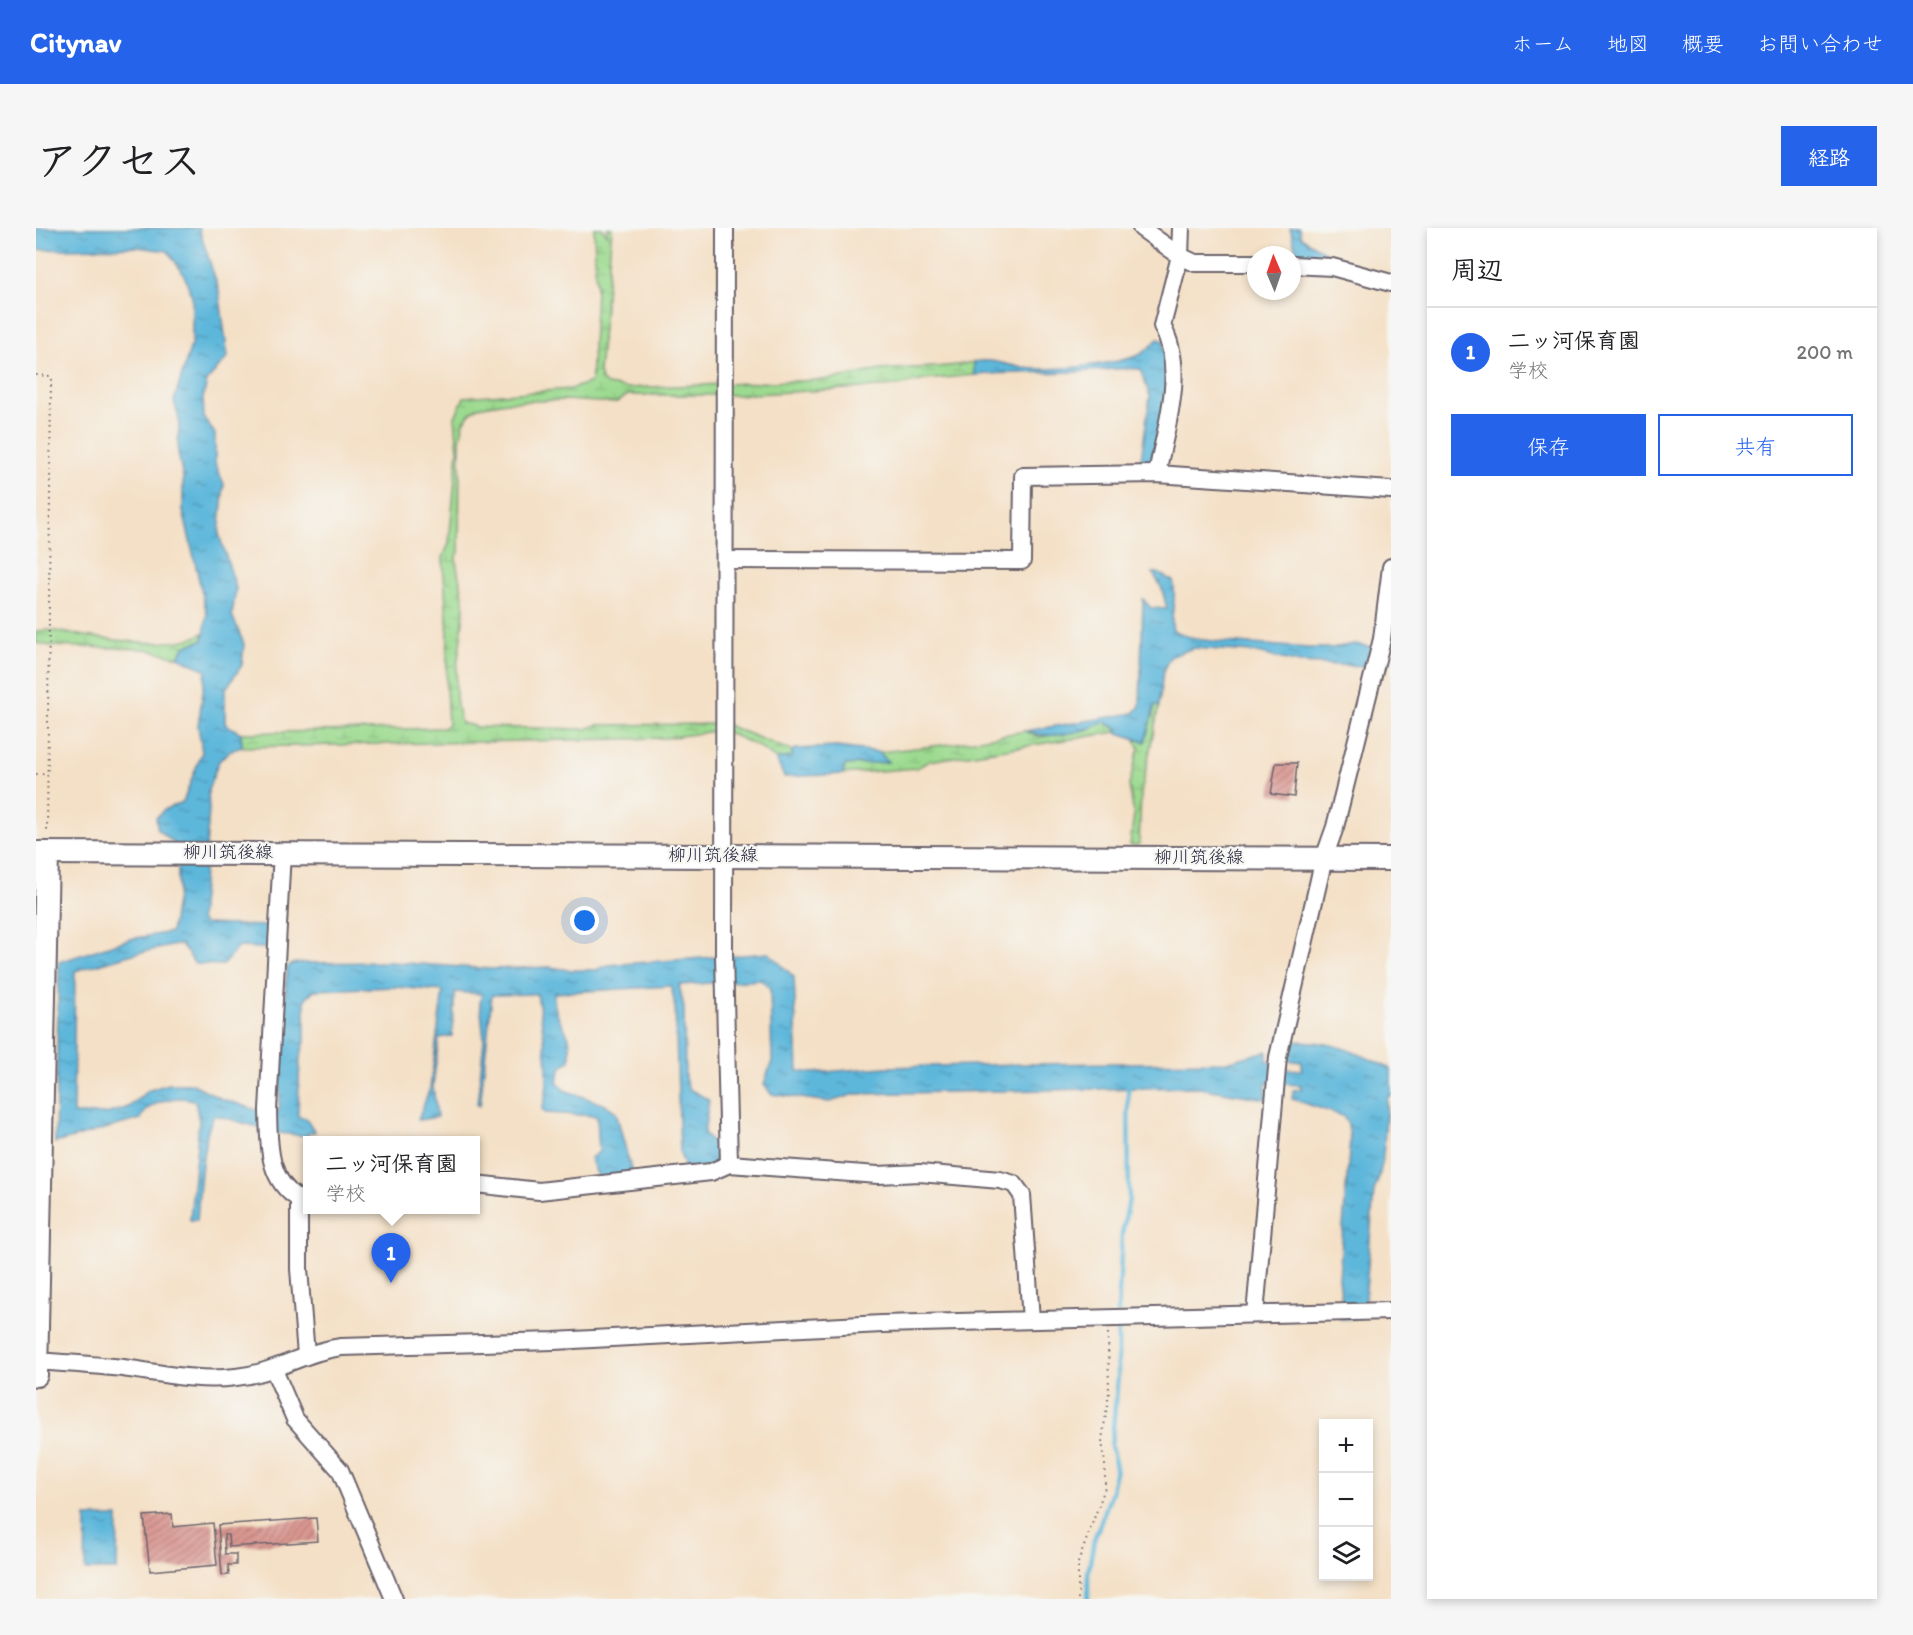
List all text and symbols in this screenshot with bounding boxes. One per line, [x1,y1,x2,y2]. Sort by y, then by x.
text: Citynav [30,25,121,59]
text: ホーム [1512,31,1574,56]
text: 地図 [1607,31,1649,56]
text: 概要 [1682,31,1724,56]
text: お問い合わせ [1757,31,1883,56]
button: 経路 [1781,126,1877,186]
text: アクセス [36,135,201,186]
north arrow [1247,246,1301,300]
text: 周辺 [1451,254,1503,286]
text: 二ッ河保育園 [1508,327,1640,354]
text: 1 [1466,340,1475,364]
text: 200 m [1797,340,1853,364]
text: 学校 [1508,358,1548,382]
button: 保存 [1451,414,1646,476]
button: 共有 [1658,414,1853,476]
street label: 柳川筑後線 [183,841,273,863]
street label: 柳川筑後線 [668,844,758,866]
street label: 柳川筑後線 [1154,846,1244,868]
your location [570,906,599,935]
popup [303,1136,480,1214]
text: 二ッ河保育園 [325,1150,458,1177]
text: 学校 [325,1181,365,1205]
pin: 1 [372,1234,410,1283]
map controls [1319,1419,1373,1581]
button: + [1319,1419,1373,1473]
button: − [1319,1473,1373,1527]
button: layers [1319,1527,1373,1581]

